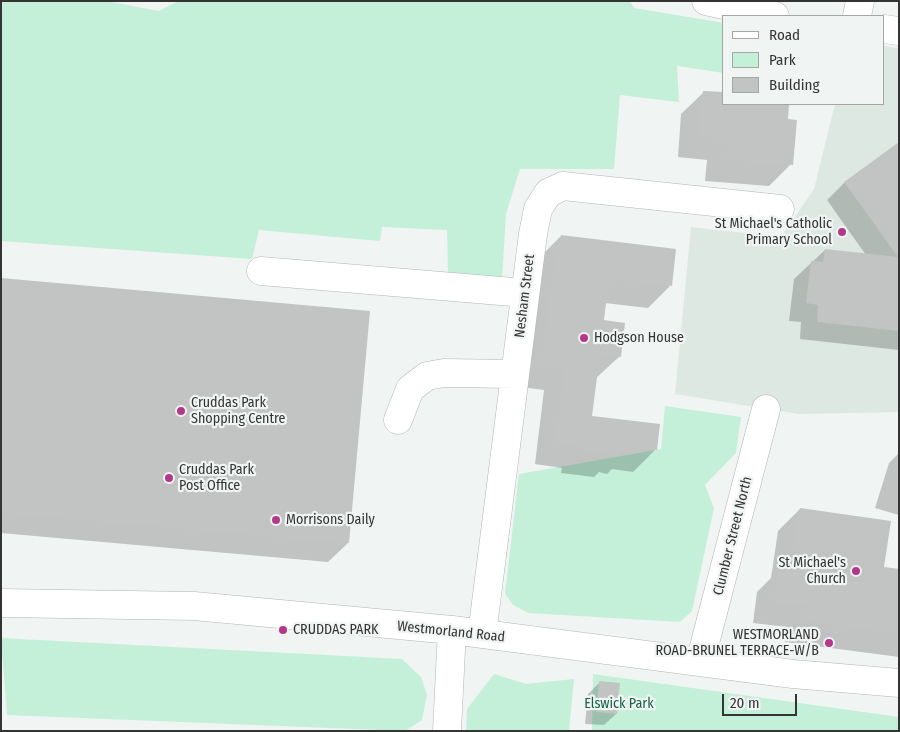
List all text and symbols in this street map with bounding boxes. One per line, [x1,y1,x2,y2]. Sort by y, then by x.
legend [722,15,885,105]
text: Road [769,26,800,44]
text: Park [769,51,796,69]
text: Building [769,76,820,94]
place label: St Michael's Catholic Primary School [715,216,832,248]
marker: St Michael's Catholic Primary School [836,226,848,238]
street label: Nesham Street [512,253,538,339]
place label: Hodgson House [594,330,684,346]
marker: Hodgson House [578,332,590,344]
place label: Cruddas Park Shopping Centre [191,395,285,428]
marker: Cruddas Park Shopping Centre [175,405,187,417]
place label: Cruddas Park Post Office [179,462,254,494]
marker: Cruddas Park Post Office [163,472,175,484]
street label: Clumber Street North [710,475,756,597]
place label: Morrisons Daily [286,512,375,528]
marker: Morrisons Daily [270,514,282,526]
place label: St Michael's Church [778,555,846,588]
marker: St Michael's Church [850,565,862,577]
street label: Westmorland Road [396,618,506,646]
place label: CRUDDAS PARK [293,622,378,638]
marker: CRUDDAS PARK [277,624,289,636]
place label: WESTMORLAND ROAD-BRUNEL TERRACE-W/B [655,627,819,660]
marker: WESTMORLAND ROAD-BRUNEL TERRACE-W/B [823,637,835,649]
scale bar [725,684,800,716]
text: 20 m [730,694,760,712]
park label: Elswick Park [584,696,654,712]

